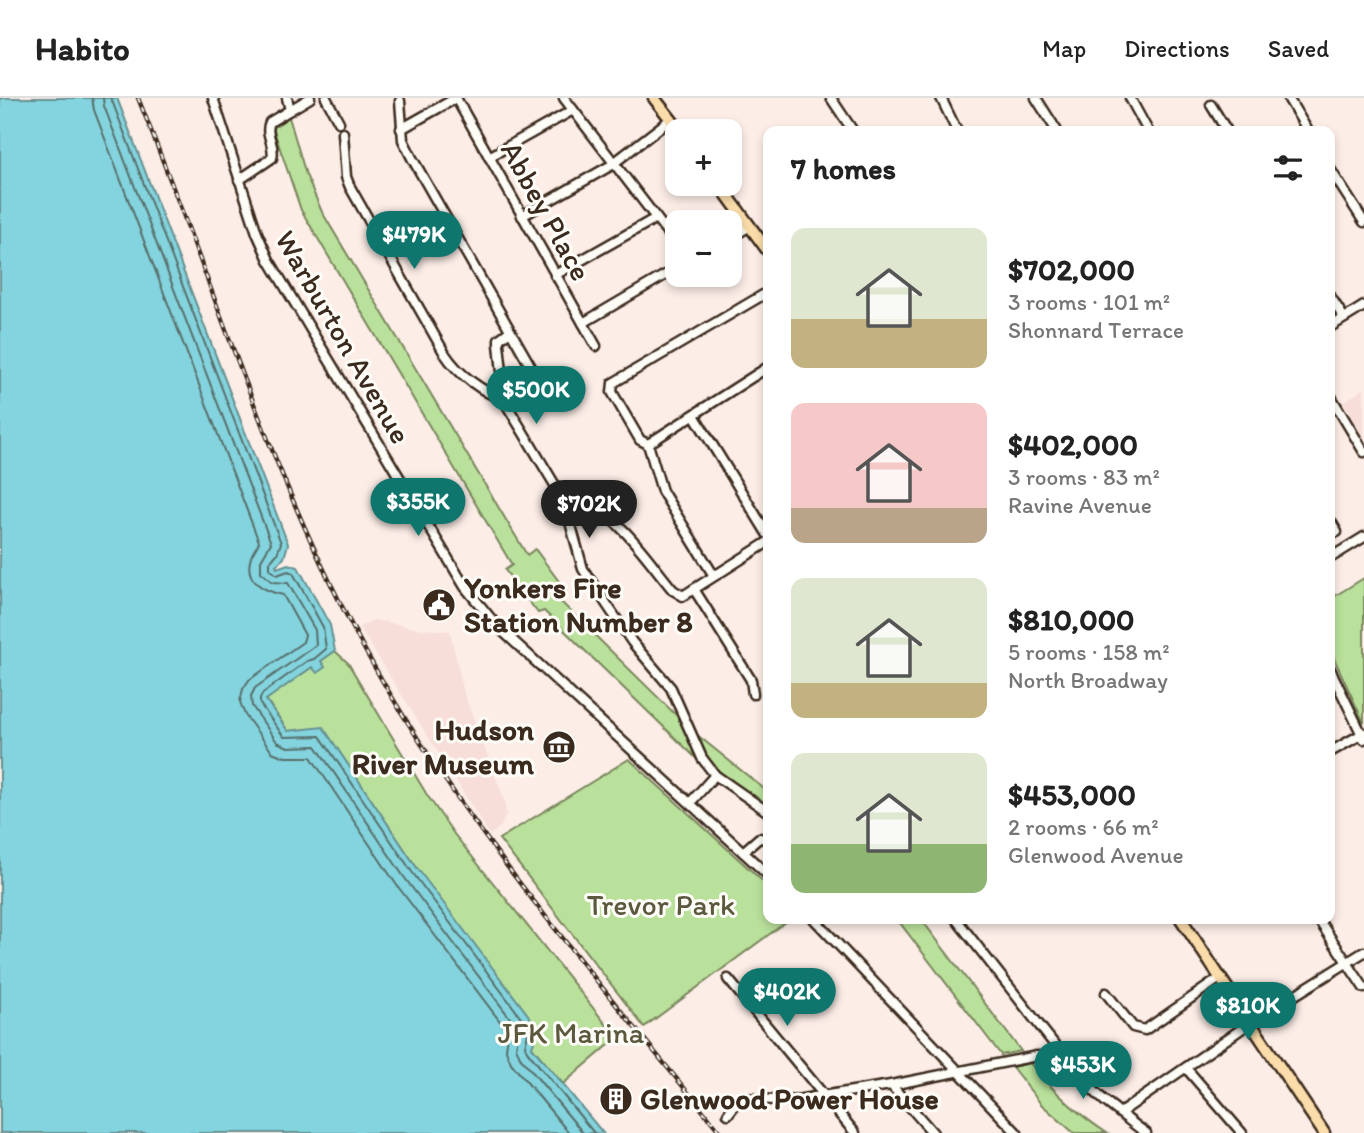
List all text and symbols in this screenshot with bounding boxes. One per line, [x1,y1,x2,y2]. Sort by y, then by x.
text: Habito [35,29,130,68]
text: Map [1042,34,1086,63]
text: Directions [1124,34,1230,63]
text: Saved [1268,34,1329,63]
map controls [665,119,742,287]
button: + [665,119,742,196]
street label: Abbey Place [493,134,600,287]
icon: filters [1269,149,1307,187]
text: 7 homes [791,150,896,187]
button: − [665,210,742,287]
pin: $479K [365,212,463,271]
text: $479K [382,220,446,248]
street label: Warburton Avenue [267,223,420,450]
text: $702,000 [1008,251,1135,288]
icon: home [847,256,931,340]
text: 3 rooms · 101 m² [1008,288,1170,316]
text: Shonnard Terrace [1008,316,1184,344]
pin: $500K [487,366,585,426]
text: $500K [503,375,569,403]
text: $402,000 [1008,426,1138,463]
icon: home [847,431,931,515]
text: 3 rooms · 83 m² [1008,463,1160,491]
pin: $355K [369,478,467,538]
pin: $702K [540,480,638,540]
text: $355K [386,487,450,515]
text: $702K [557,489,621,517]
text: Ravine Avenue [1008,491,1152,519]
place label: Yonkers Fire Station Number 8 [463,569,693,640]
public building icon: Yonkers Fire Station Number 8 [420,586,458,624]
text: $810,000 [1008,601,1135,638]
icon: home [847,606,931,690]
text: 5 rooms · 158 m² [1008,638,1170,666]
text: North Broadway [1008,666,1168,694]
place label: Hudson River Museum [352,711,535,782]
museum icon: Hudson River Museum [540,728,578,766]
text: $453,000 [1008,776,1136,813]
icon: home [847,781,931,865]
text: 2 rooms · 66 m² [1008,813,1159,841]
text: Glenwood Avenue [1008,841,1184,869]
park label: Trevor Park [587,886,735,923]
pin: $402K [738,968,836,1028]
text: $402K [754,977,820,1005]
pin: $810K [1199,982,1297,1042]
text: $810K [1216,991,1280,1019]
park label: JFK Marina [498,1014,645,1051]
pin: $453K [1034,1042,1132,1101]
text: $453K [1051,1050,1115,1078]
building icon: Glenwood Power House [597,1080,635,1118]
place label: Glenwood Power House [640,1080,939,1117]

